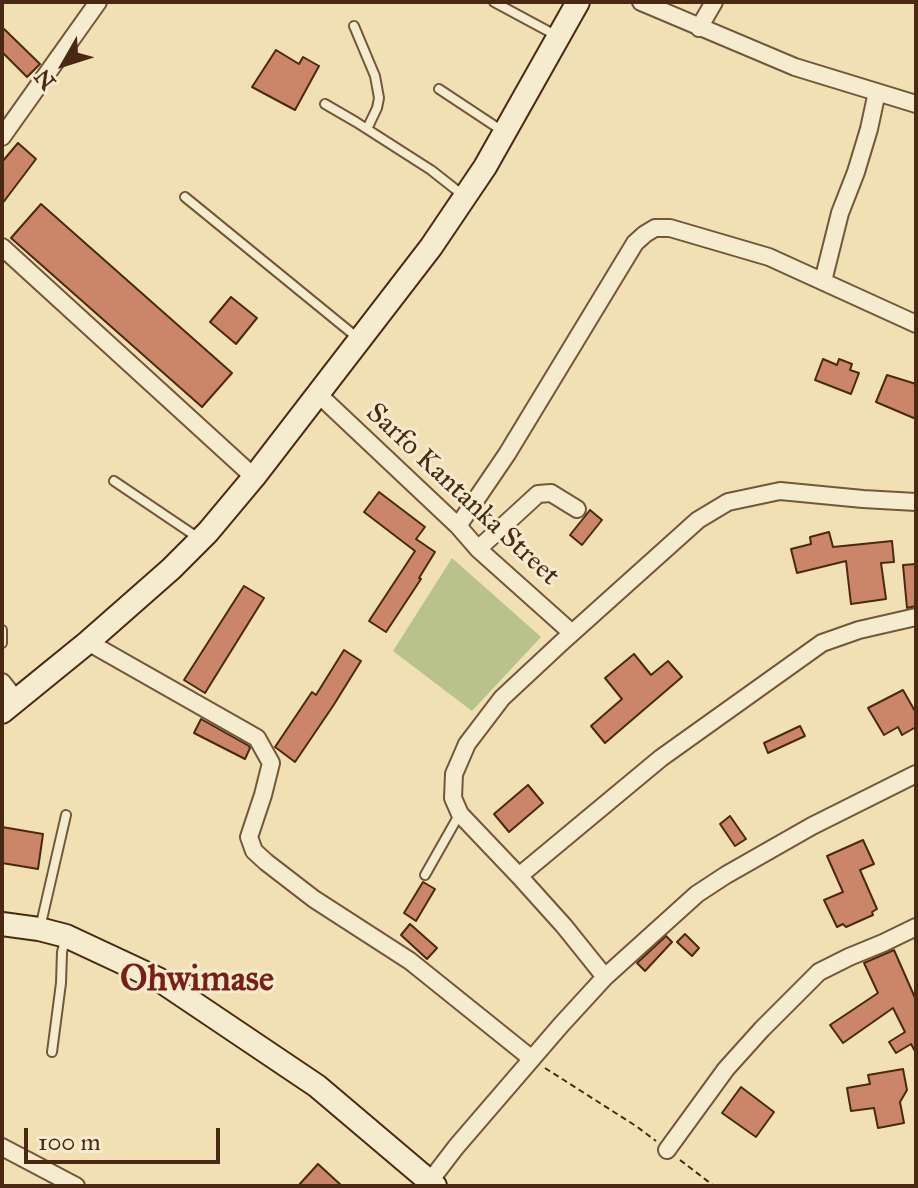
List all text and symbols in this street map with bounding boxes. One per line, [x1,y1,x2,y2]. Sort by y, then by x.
north arrow [24,24,104,104]
text: N [29,64,61,95]
street label: Sarfo Kantanka Street [358,397,566,593]
district label: Ohwimase [120,959,274,1003]
scale bar [28,1112,224,1162]
text: 100 m [38,1127,101,1157]

